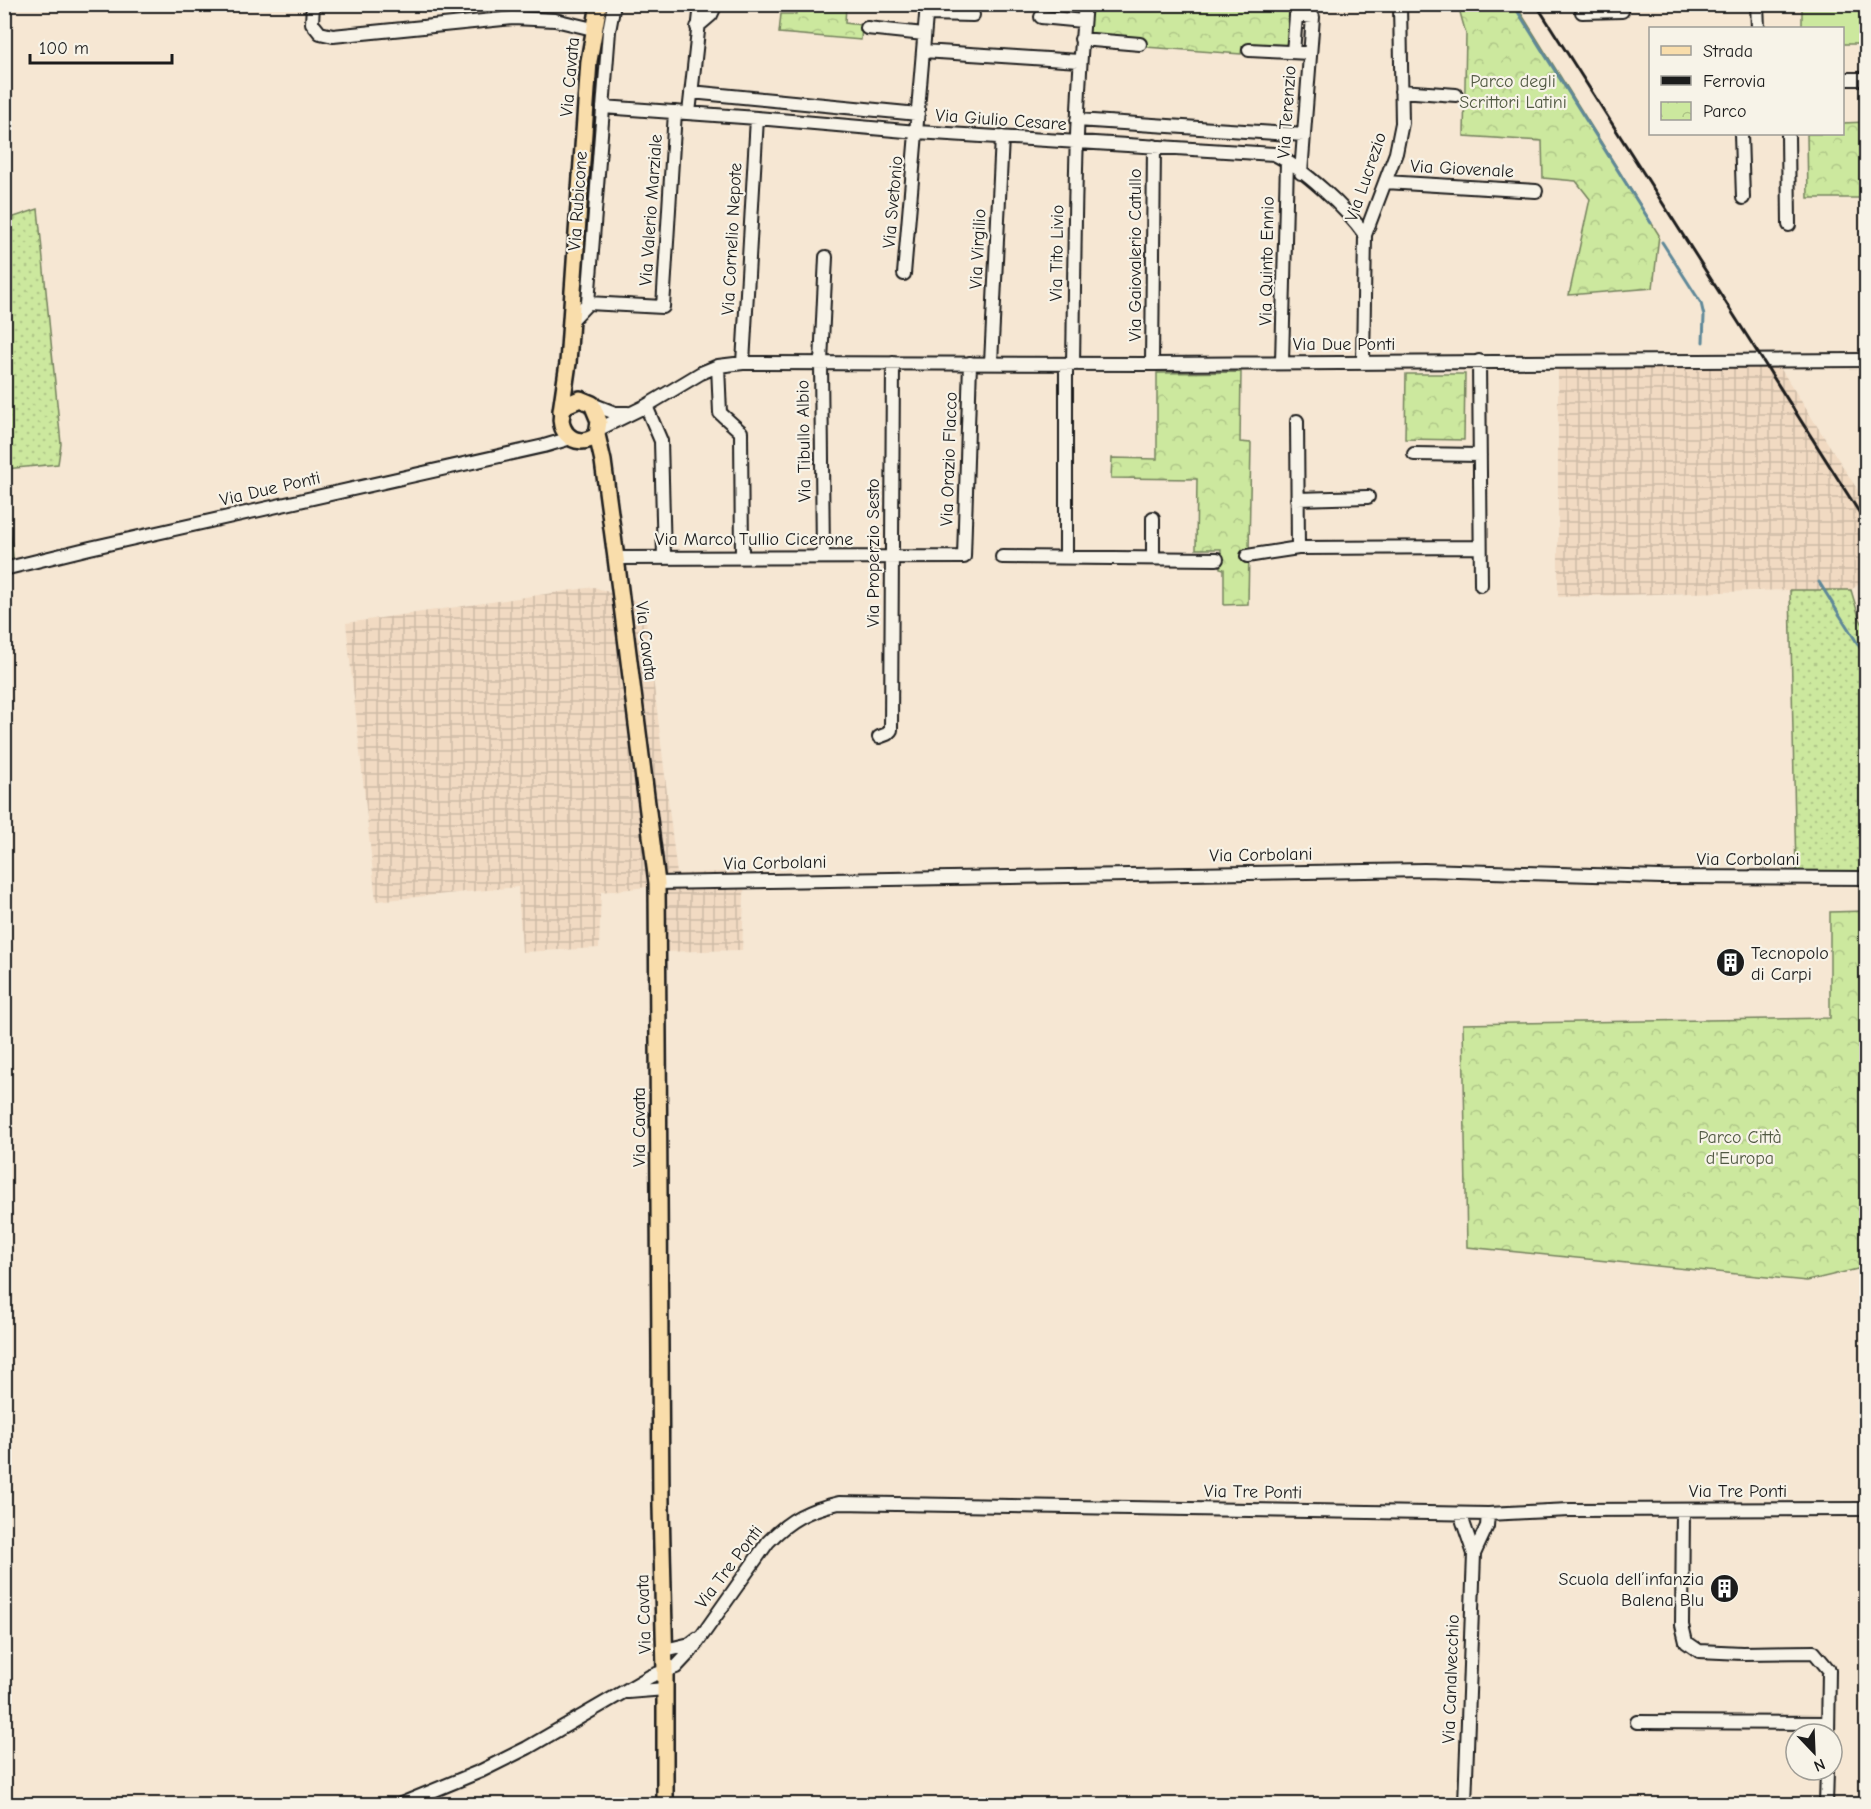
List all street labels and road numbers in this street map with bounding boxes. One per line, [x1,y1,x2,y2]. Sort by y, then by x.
street label: Via Cavata [556,36,584,118]
street label: Via Terenzio [1273,65,1301,159]
street label: Via Giulio Cesare [935,105,1067,135]
street label: Via Lucrezio [1341,130,1391,224]
street label: Via Valerio Marziale [635,133,667,287]
street label: Via Rubicone [564,150,592,252]
street label: Via Svetonio [878,155,908,249]
street label: Via Giovenale [1410,156,1514,182]
street label: Via Cornelio Nepote [718,162,746,316]
street label: Via Gaiovalerio Catullo [1125,169,1146,341]
street label: Via Quinto Ennio [1255,196,1279,326]
street label: Via Tito Livio [1046,204,1068,302]
street label: Via Virgilio [965,208,991,290]
street label: Via Due Ponti [1293,334,1395,355]
street label: Via Tibullo Albio [792,380,816,502]
street label: Via Orazio Flacco [936,391,962,527]
street label: Via Due Ponti [218,467,322,511]
street label: Via Properzio Sesto [863,478,884,628]
street label: Via Marco Tullio Cicerone [655,529,853,550]
street label: Via Cavata [631,600,661,682]
street label: Via Corbolani [1209,844,1313,866]
street label: Via Corbolani [1696,849,1800,870]
street label: Via Corbolani [723,852,827,874]
street label: Via Cavata [629,1087,650,1167]
street label: Via Tre Ponti [1204,1481,1302,1503]
street label: Via Tre Ponti [1689,1481,1787,1502]
street label: Via Tre Ponti [691,1521,767,1613]
street label: Via Cavata [632,1574,656,1654]
street label: Via Canalvecchio [1438,1614,1464,1744]

